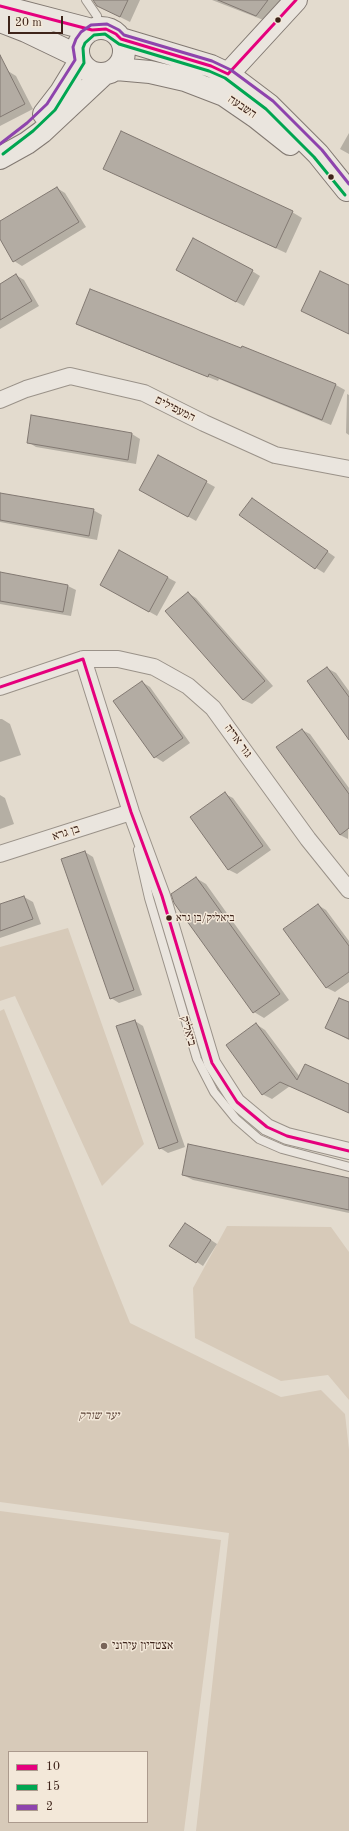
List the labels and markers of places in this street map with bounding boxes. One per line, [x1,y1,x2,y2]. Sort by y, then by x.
unlabelled marker [273,15,283,25]
unlabelled marker [326,172,336,182]
place label: ביאליק/בן גרא [176,911,235,925]
marker: ביאליק/בן גרא [164,913,174,923]
place label: אצטדיון עירוני [112,1639,173,1653]
marker: אצטדיון עירוני [99,1641,109,1651]

